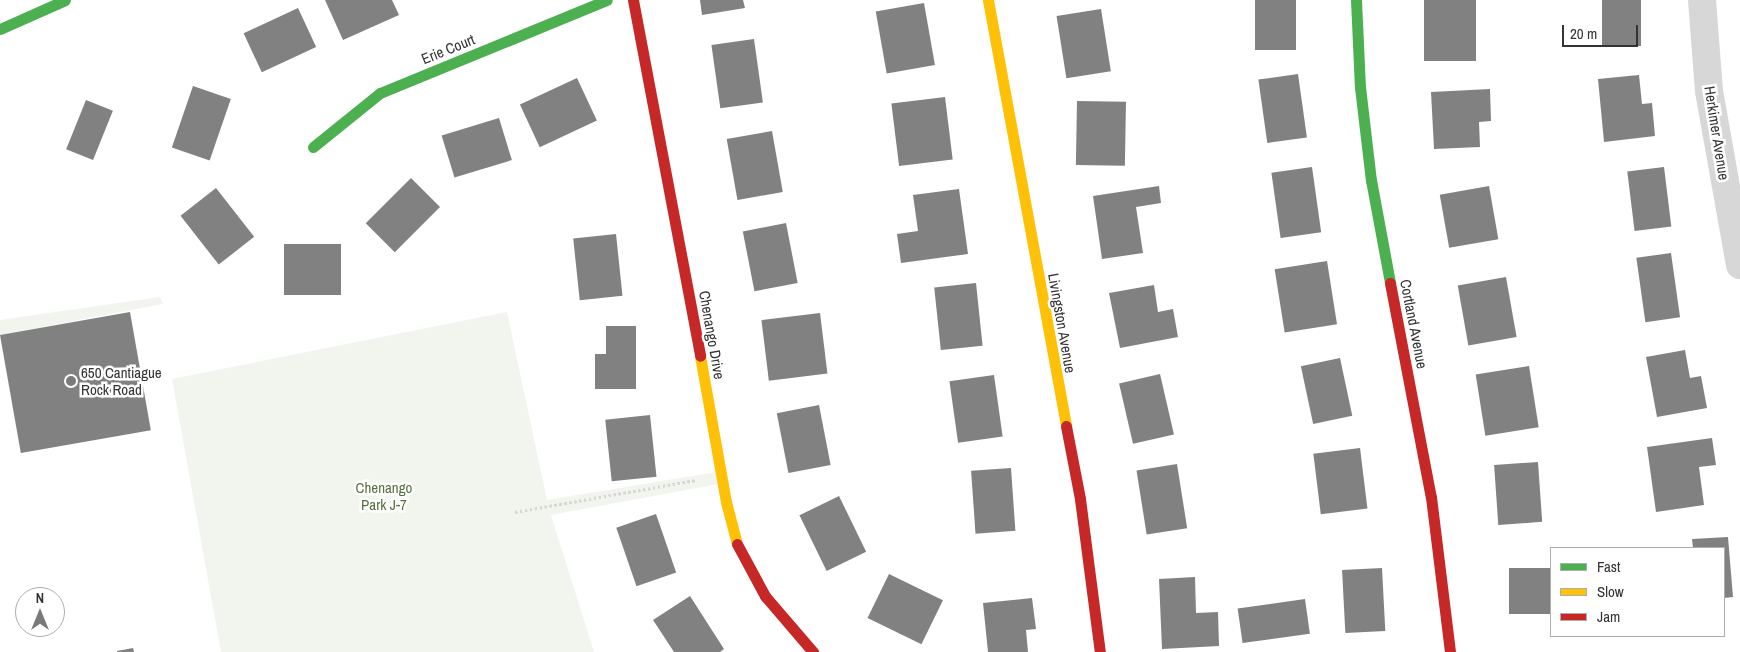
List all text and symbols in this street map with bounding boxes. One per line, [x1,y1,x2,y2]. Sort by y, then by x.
scale bar [1565,15,1641,47]
text: 20 m [1570,23,1597,44]
street label: Erie Court [419,30,477,68]
street label: Herkimer Avenue [1701,84,1733,182]
street label: Livingston Avenue [1044,271,1080,375]
street label: Cortland Avenue [1396,277,1432,371]
street label: Chenango Drive [695,289,729,381]
place label: 650 Cantiague Rock Road [81,363,162,398]
marker: 650 Cantiague Rock Road [65,375,77,387]
park label: Chenango Park J-7 [356,478,412,513]
legend [1550,547,1725,637]
text: Fast [1597,556,1620,577]
text: Slow [1597,581,1624,602]
north arrow [15,587,65,637]
text: N [36,589,44,607]
text: Jam [1597,606,1620,627]

